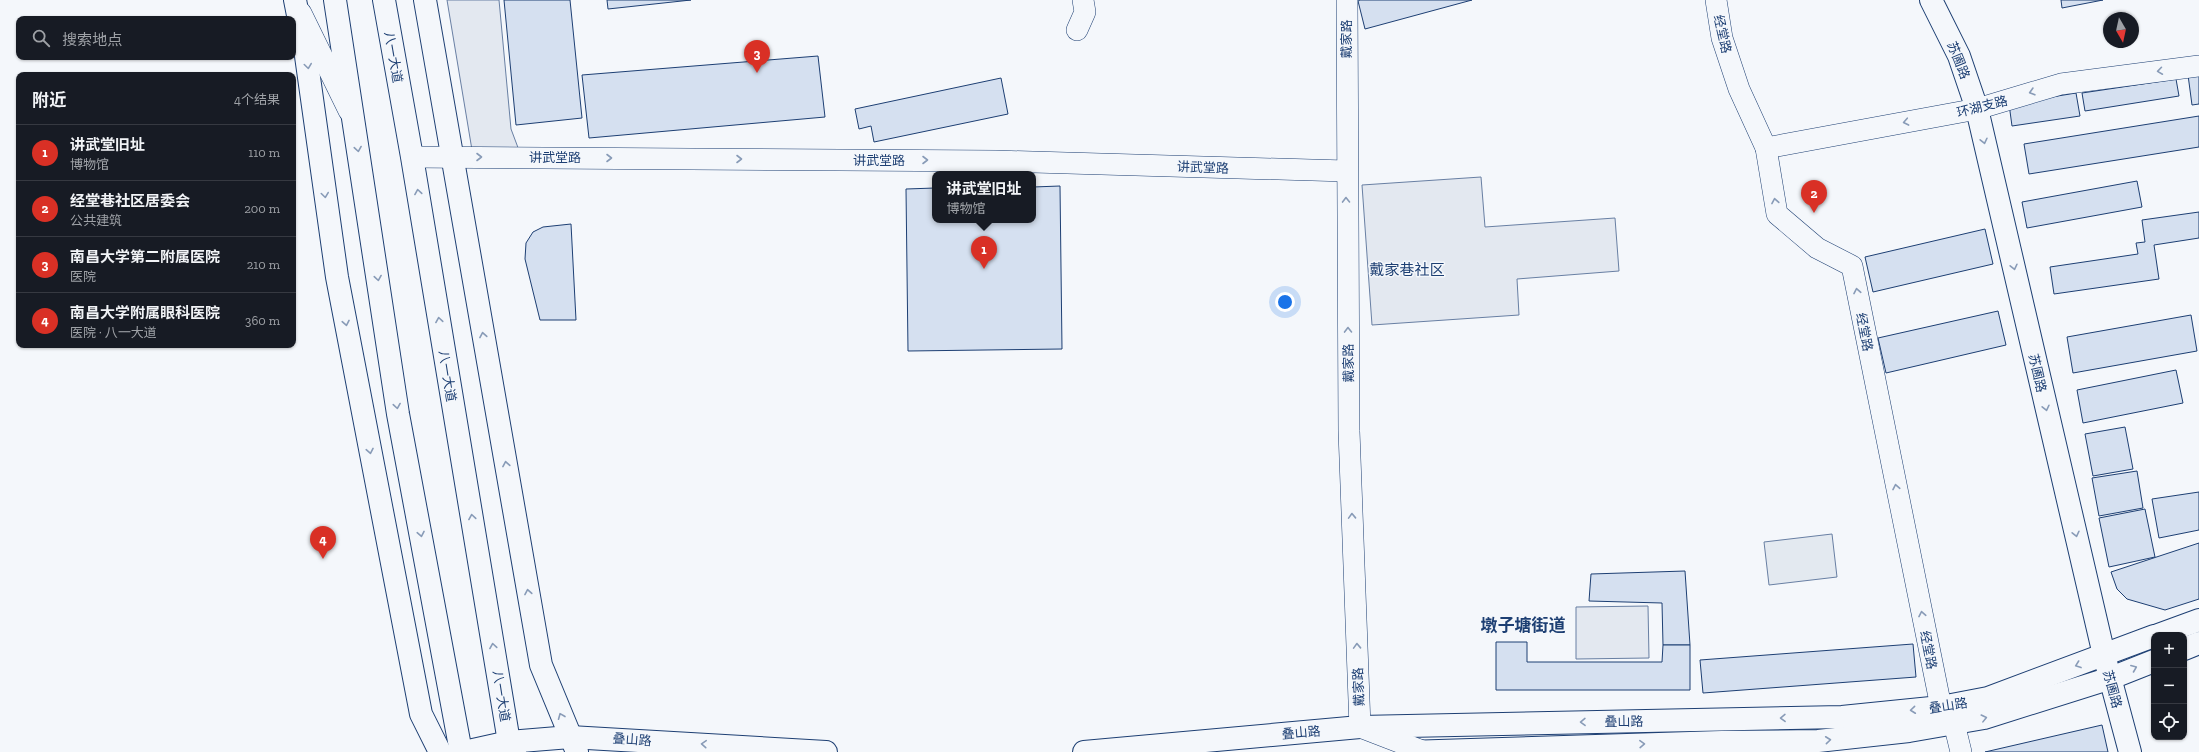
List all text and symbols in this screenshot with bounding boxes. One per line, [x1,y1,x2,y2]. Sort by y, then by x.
north arrow [2103,12,2139,48]
street label: 经堂路 [1711,13,1734,55]
search box [16,16,296,60]
street label: 戴家路 [1339,19,1354,59]
icon: search [30,27,52,49]
street label: 八一大道 [382,30,405,84]
text: 搜索地点 [62,31,122,49]
street label: 苏圃路 [1944,39,1973,81]
pin: 3 [744,40,770,73]
one-way arrow [303,63,312,69]
one-way arrow [2157,66,2163,75]
one-way arrow [2029,87,2036,96]
text: 附近 [32,90,66,110]
text: 4个结果 [234,92,280,107]
street label: 环湖支路 [1955,93,2009,120]
one-way arrow [1903,117,1909,126]
text: 讲武堂旧址 [70,136,145,154]
one-way arrow [1980,138,1988,144]
text: 1 [42,145,48,160]
text: 110 m [248,145,280,160]
one-way arrow [353,146,362,152]
street label: 讲武堂路 [529,150,581,165]
one-way arrow [476,153,482,161]
street label: 讲武堂路 [853,153,905,168]
one-way arrow [606,154,612,162]
one-way arrow [736,155,742,163]
one-way arrow [922,156,928,164]
text: 博物馆 [70,157,109,172]
street label: 讲武堂路 [1177,159,1229,176]
popup [932,171,1036,223]
text: 讲武堂旧址 [946,180,1022,198]
pin: 2 [1801,180,1827,213]
one-way arrow [414,189,423,195]
one-way arrow [320,191,329,198]
text: 经堂巷社区居委会 [70,192,190,210]
one-way arrow [1342,197,1350,203]
one-way arrow [1771,198,1780,204]
text: 2 [42,201,48,216]
text: 200 m [244,201,280,216]
text: 博物馆 [946,201,986,216]
text: 公共建筑 [70,213,122,228]
pin: 1 [971,236,997,269]
text: 南昌大学第二附属医院 [70,248,220,266]
text: 3 [42,257,48,272]
text: 210 m [247,257,280,272]
district label: 戴家巷社区 [1369,261,1445,279]
one-way arrow [2009,264,2017,271]
text: 医院 [70,269,96,284]
one-way arrow [373,275,381,281]
one-way arrow [1853,288,1861,294]
your location [1275,292,1295,312]
text: 南昌大学附属眼科医院 [70,304,220,322]
street label: 经堂路 [1853,312,1876,353]
text: 4 [41,313,49,328]
text: 360 m [245,313,280,328]
one-way arrow [435,317,444,323]
one-way arrow [341,320,349,326]
text: 医院 · 八一大道 [70,325,157,340]
one-way arrow [1344,327,1352,333]
one-way arrow [480,332,488,339]
street label: 戴家路 [1341,343,1356,383]
street label: 八一大道 [436,349,459,403]
street label: 苏圃路 [2026,352,2049,394]
one-way arrow [392,403,401,409]
one-way arrow [2042,405,2050,411]
one-way arrow [366,447,374,454]
one-way arrow [502,460,510,467]
one-way arrow [1893,484,1901,490]
one-way arrow [1348,513,1356,519]
one-way arrow [468,514,477,521]
pin: 4 [310,526,336,559]
one-way arrow [416,531,424,537]
one-way arrow [2071,531,2079,537]
one-way arrow [524,589,533,595]
one-way arrow [1919,611,1927,617]
district label: 墩子塘街道 [1481,615,1566,635]
street label: 经堂路 [1917,630,1940,671]
map controls [2151,632,2187,740]
button: + [2151,632,2187,668]
one-way arrow [489,643,498,649]
one-way arrow [1352,643,1361,649]
one-way arrow [2075,660,2082,668]
one-way arrow [2131,665,2138,673]
street label: 戴家路 [1350,667,1367,707]
street label: 苏圃路 [2100,668,2125,710]
button: − [2151,668,2187,704]
street label: 八一大道 [490,669,513,723]
street label: 叠山路 [1928,695,1969,716]
button: locate [2151,704,2187,740]
one-way arrow [1910,705,1916,714]
one-way arrow [558,713,566,720]
street label: 叠山路 [1604,714,1644,729]
one-way arrow [1780,714,1786,722]
one-way arrow [1981,714,1988,722]
one-way arrow [1580,718,1586,726]
street label: 叠山路 [1281,723,1321,742]
street label: 叠山路 [612,731,652,748]
one-way arrow [1825,736,1831,745]
one-way arrow [701,739,707,748]
one-way arrow [1639,740,1645,748]

